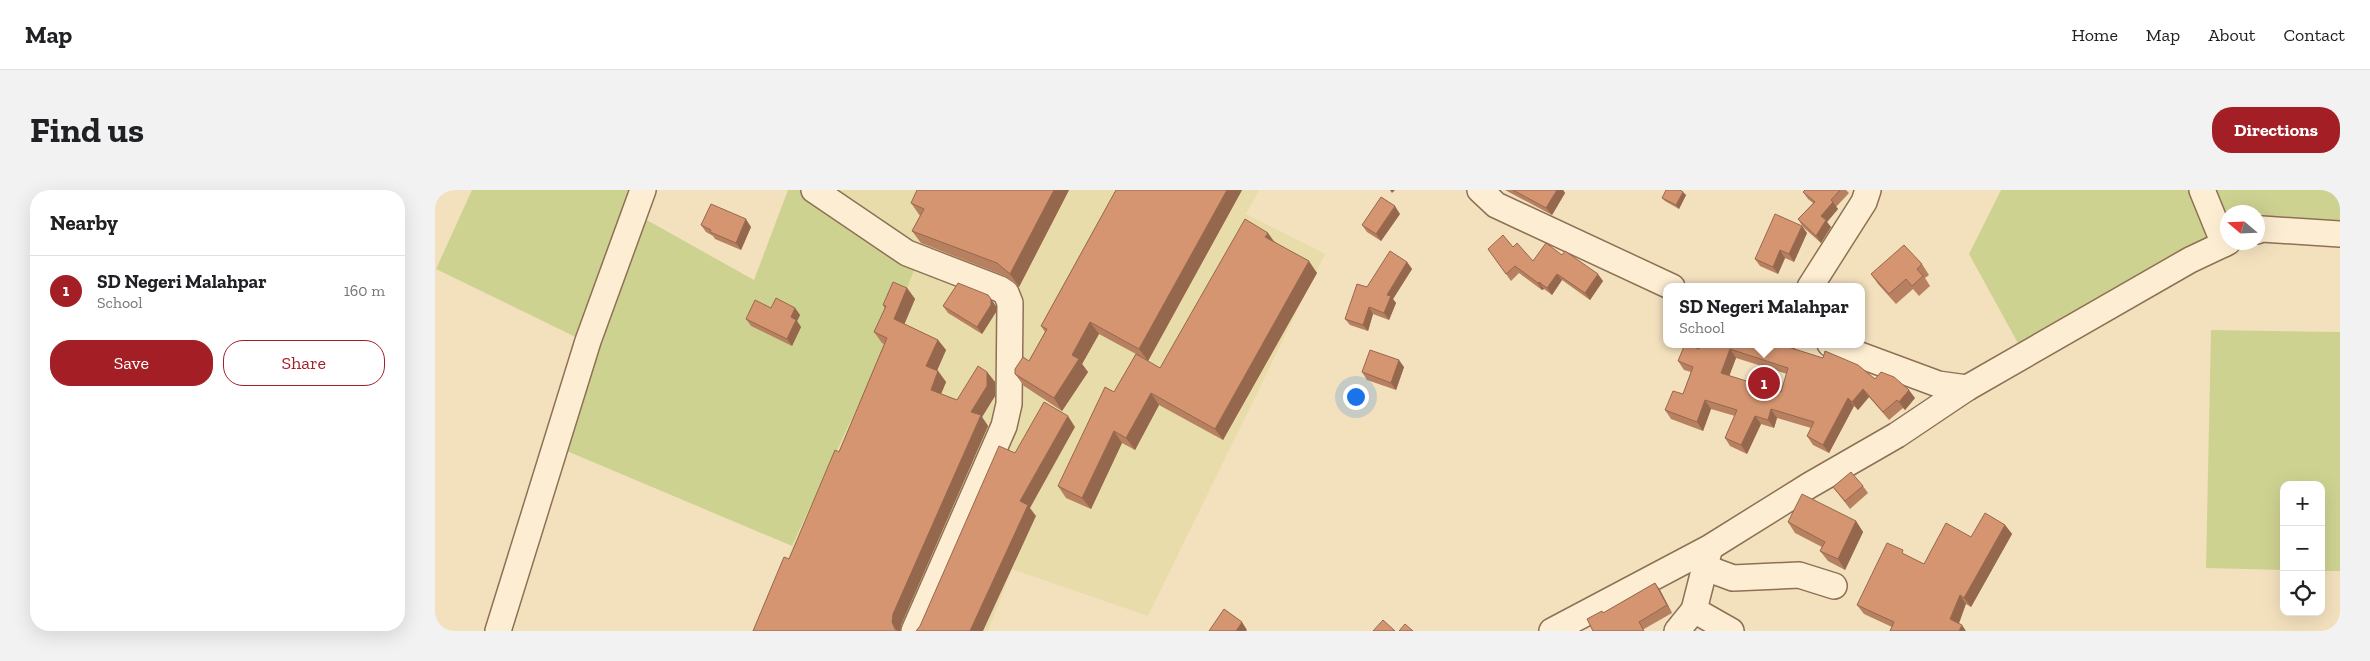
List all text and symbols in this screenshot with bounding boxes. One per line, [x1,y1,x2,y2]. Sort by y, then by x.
text: Map [25,20,72,49]
text: Home [2071,24,2118,46]
text: Map [2146,24,2180,46]
text: About [2208,24,2255,46]
text: Contact [2283,24,2345,46]
button: Directions [2212,107,2340,153]
text: Find us [30,109,144,151]
north arrow [2220,205,2265,250]
text: Nearby [50,210,118,235]
text: SD Negeri Malahpar [97,270,267,293]
text: 1 [63,281,69,300]
text: 160 m [344,281,385,300]
popup [1663,283,1865,348]
text: School [97,293,143,312]
text: SD Negeri Malahpar [1679,295,1849,318]
text: School [1679,318,1725,337]
button: Save [50,340,213,386]
button: Share [223,340,385,386]
pin: 1 [1748,364,1780,402]
your location [1343,384,1369,410]
map controls [2280,481,2325,616]
button: + [2280,481,2325,526]
button: − [2280,526,2325,571]
button: locate [2280,571,2325,616]

